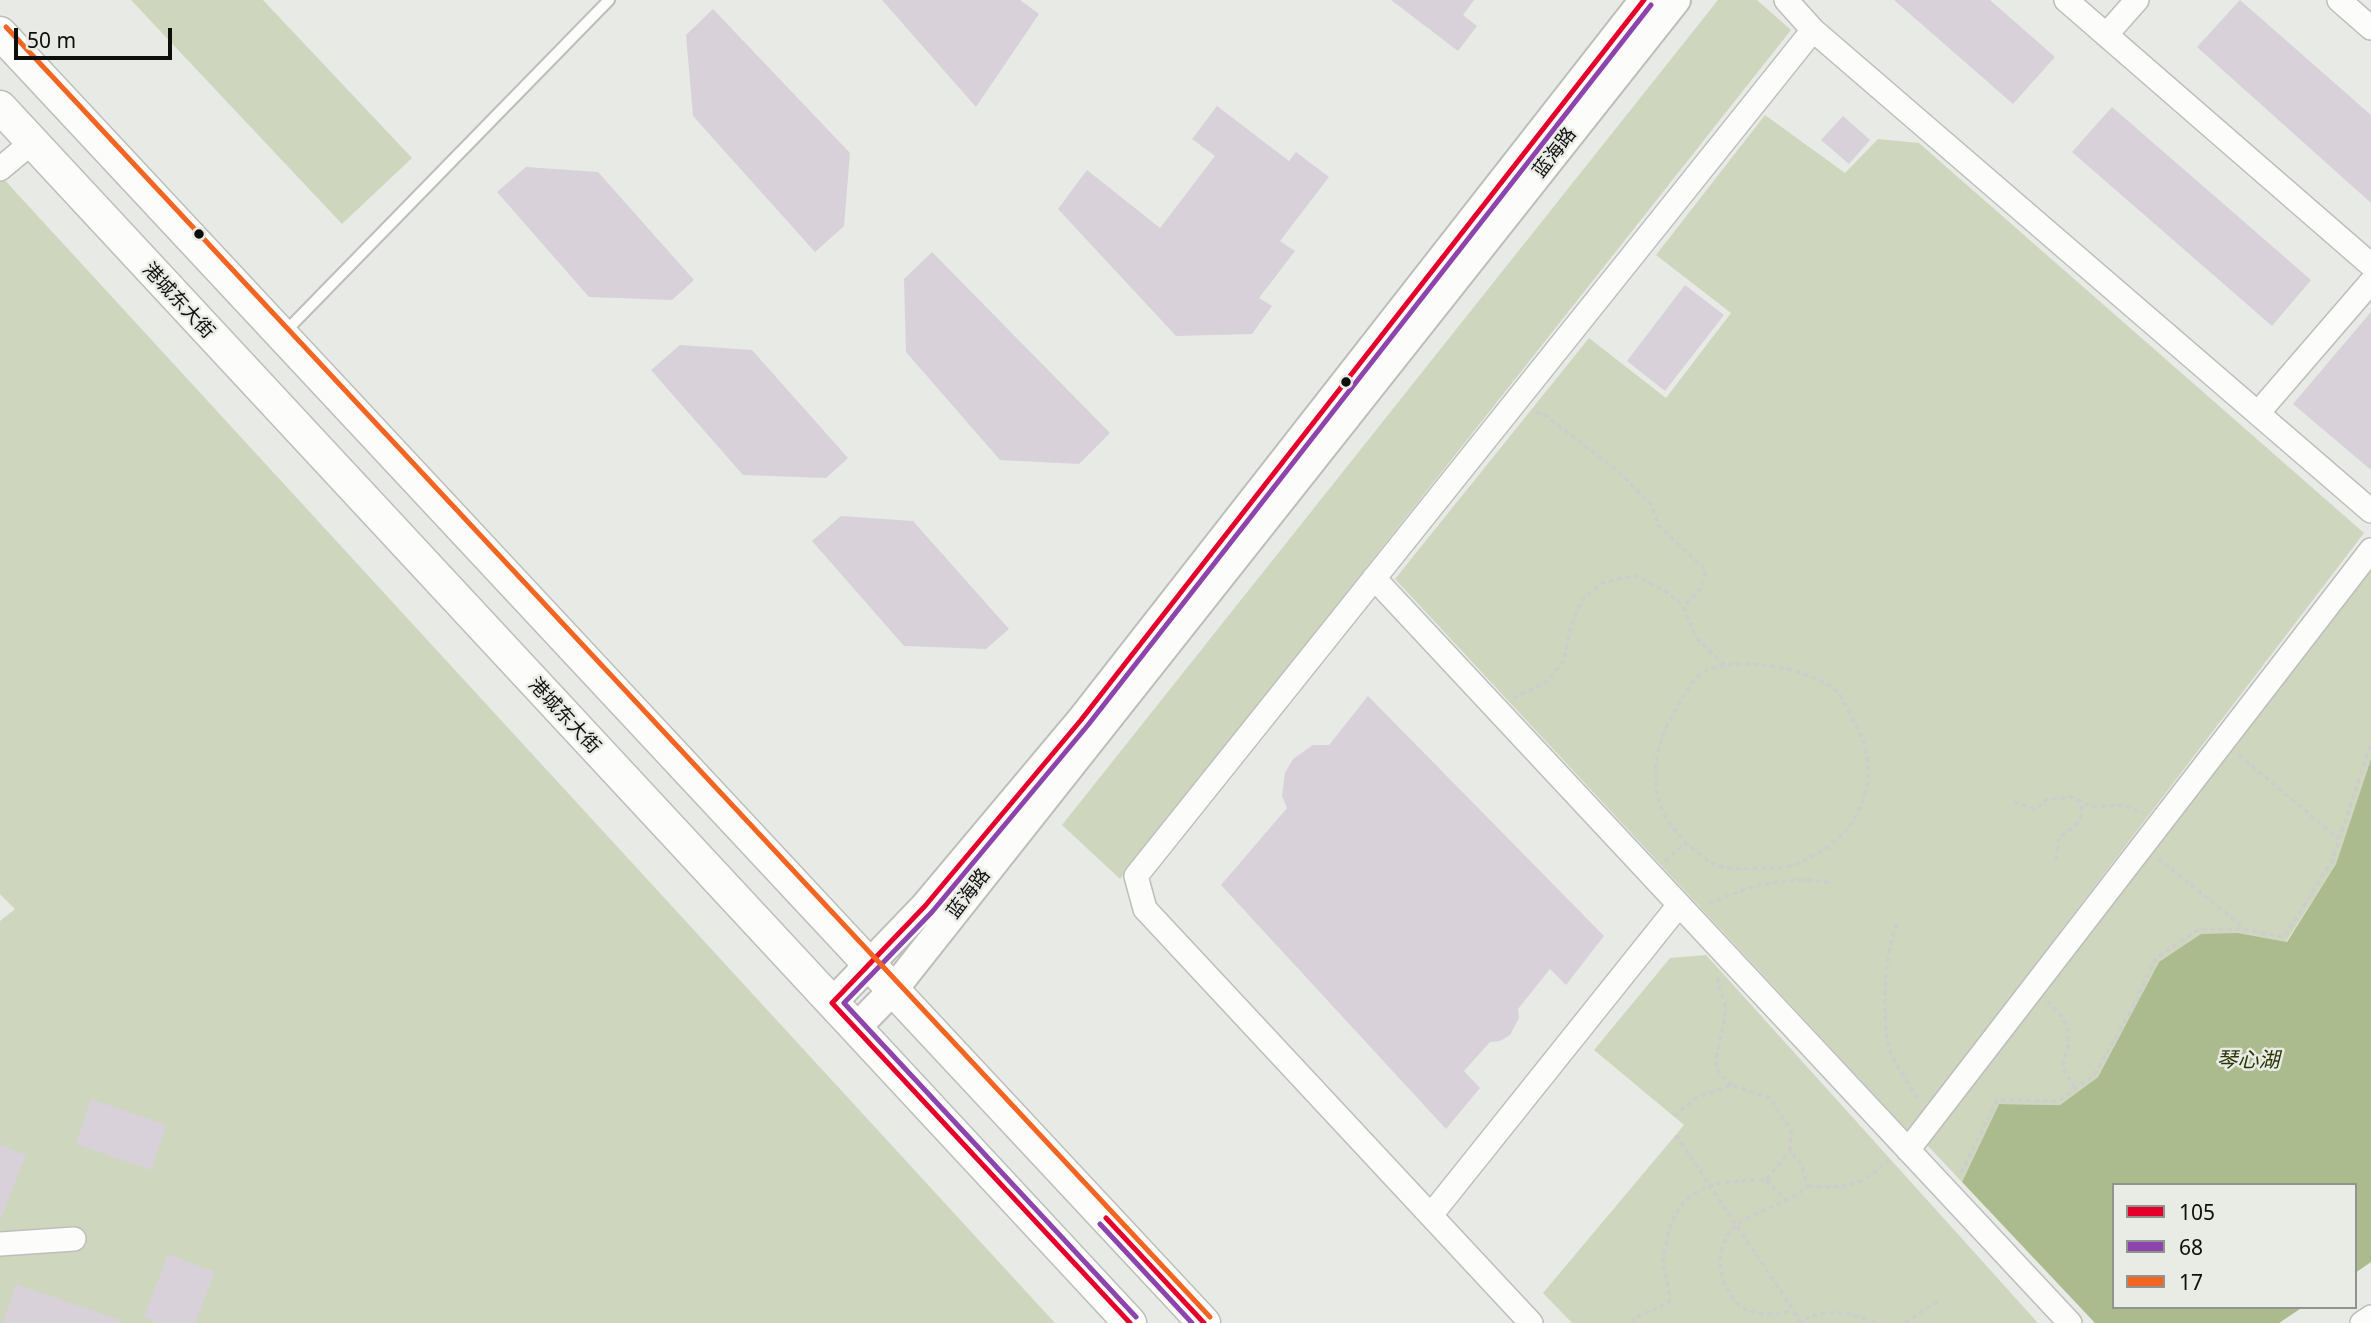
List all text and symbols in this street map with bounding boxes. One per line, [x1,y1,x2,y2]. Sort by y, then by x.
scale bar [18,14,175,58]
text: 50 m [27,26,76,54]
street label: 蓝海路 [1528,124,1582,182]
unlabelled marker [192,227,206,241]
street label: 港城东大街 [137,258,219,344]
unlabelled marker [1339,375,1353,389]
street label: 港城东大街 [523,673,605,759]
street label: 蓝海路 [942,865,996,923]
water label: 琴心湖 [2217,1048,2279,1074]
legend [2112,1183,2357,1309]
text: 105 [2179,1198,2215,1226]
text: 68 [2179,1233,2203,1261]
text: 17 [2179,1268,2203,1296]

